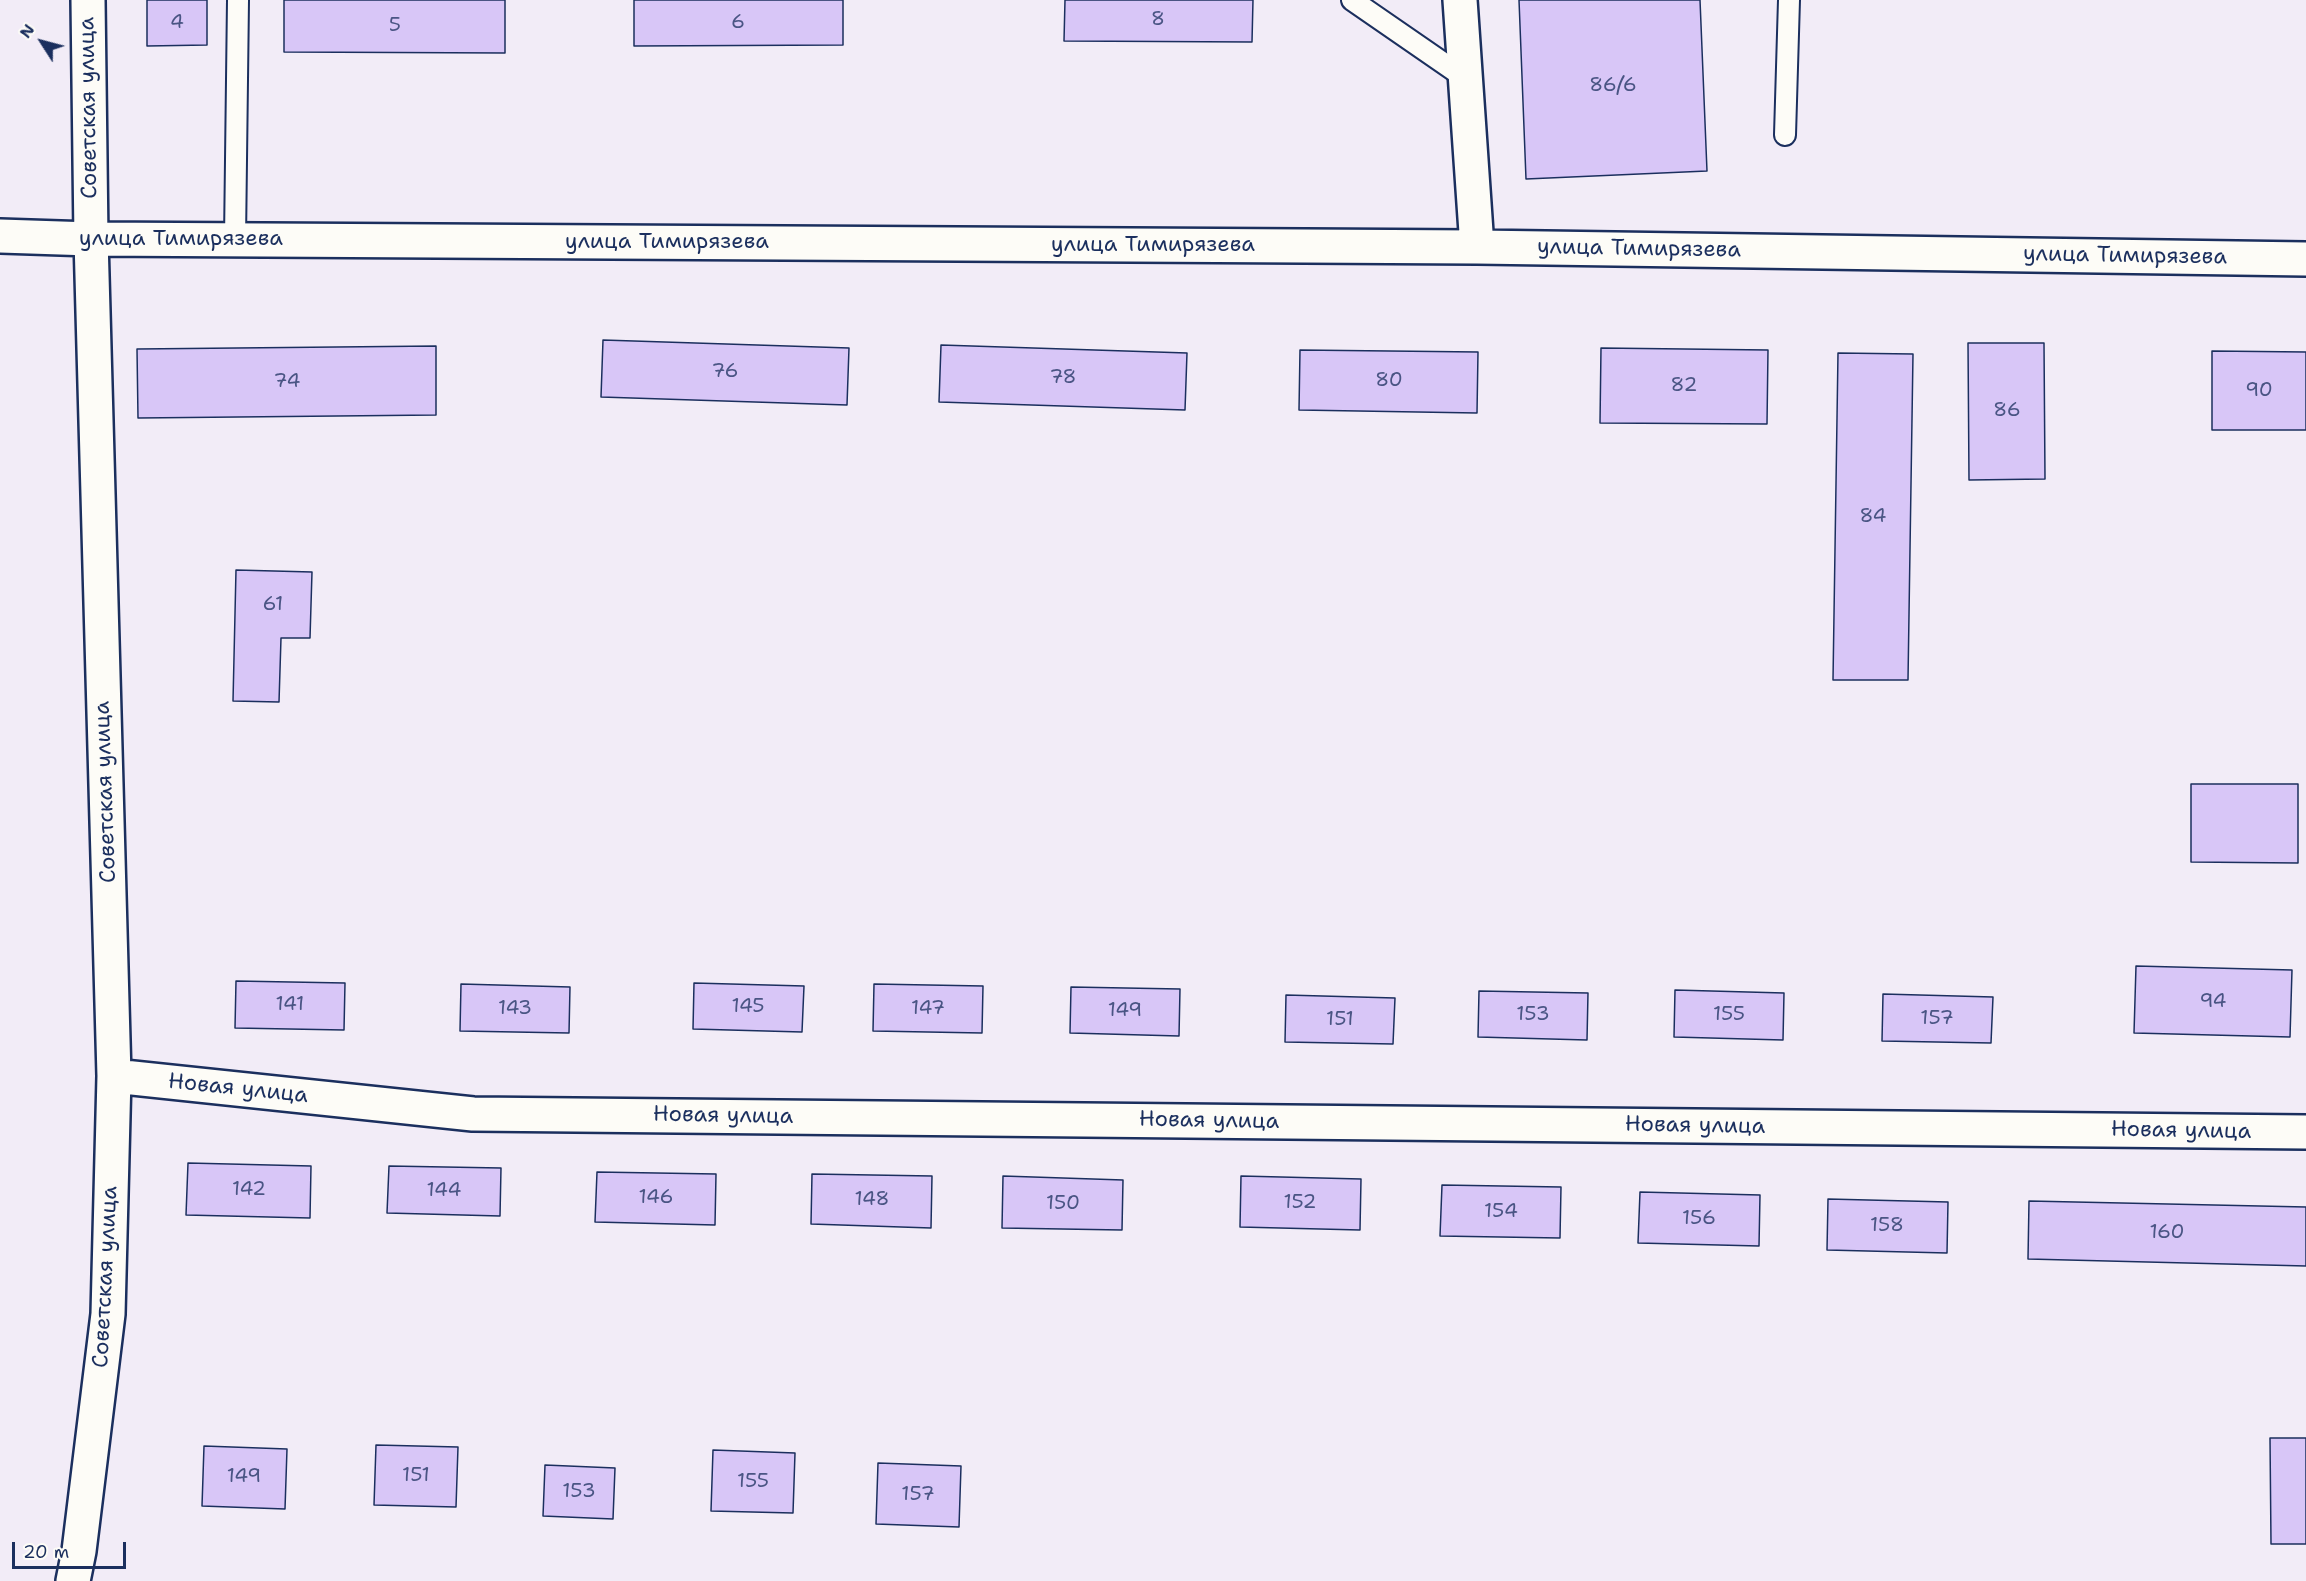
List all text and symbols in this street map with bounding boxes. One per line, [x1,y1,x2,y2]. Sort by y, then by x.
house number: 8 [1151,8,1165,32]
house number: 4 [170,11,184,35]
house number: 6 [731,11,745,35]
north arrow [12,12,72,72]
house number: 5 [389,14,401,38]
street label: Советская улица [74,17,104,199]
text: N [15,20,39,42]
house number: 86/6 [1589,74,1637,98]
street label: улица Тимирязева [79,226,283,252]
street label: улица Тимирязева [565,229,769,255]
street label: улица Тимирязева [1051,232,1255,258]
street label: улица Тимирязева [1537,234,1741,264]
street label: улица Тимирязева [2023,241,2227,271]
house number: 76 [711,360,739,384]
house number: 78 [1049,366,1077,390]
house number: 80 [1375,369,1403,393]
house number: 74 [273,370,301,394]
house number: 82 [1671,374,1697,398]
house number: 90 [2245,379,2273,403]
house number: 86 [1993,399,2021,423]
house number: 84 [1859,505,1887,529]
house number: 61 [263,593,283,617]
street label: Советская улица [90,701,122,883]
house number: 94 [2199,990,2227,1014]
house number: 141 [276,993,304,1017]
house number: 145 [731,995,765,1019]
house number: 143 [498,997,532,1021]
house number: 147 [911,997,945,1021]
house number: 149 [1108,999,1142,1023]
house number: 153 [1516,1003,1550,1027]
house number: 155 [1713,1003,1745,1027]
house number: 157 [1920,1007,1954,1031]
house number: 151 [1326,1008,1354,1032]
street label: Новая улица [167,1069,309,1109]
street label: Новая улица [653,1102,793,1130]
street label: Новая улица [1139,1107,1279,1135]
street label: Новая улица [1625,1112,1765,1140]
street label: Новая улица [2111,1117,2251,1145]
house number: 142 [232,1178,266,1202]
house number: 144 [427,1179,461,1203]
street label: Советская улица [88,1185,124,1369]
house number: 146 [638,1186,674,1210]
house number: 148 [855,1188,889,1212]
house number: 152 [1283,1191,1317,1215]
house number: 150 [1046,1192,1080,1216]
house number: 154 [1484,1200,1518,1224]
house number: 156 [1682,1207,1716,1231]
house number: 158 [1870,1214,1904,1238]
house number: 160 [2149,1221,2185,1245]
house number: 151 [402,1464,430,1488]
house number: 149 [227,1465,261,1489]
house number: 155 [737,1470,769,1494]
house number: 153 [562,1480,596,1504]
house number: 157 [901,1483,935,1507]
scale bar [15,1530,129,1568]
text: 20 m [23,1540,69,1564]

